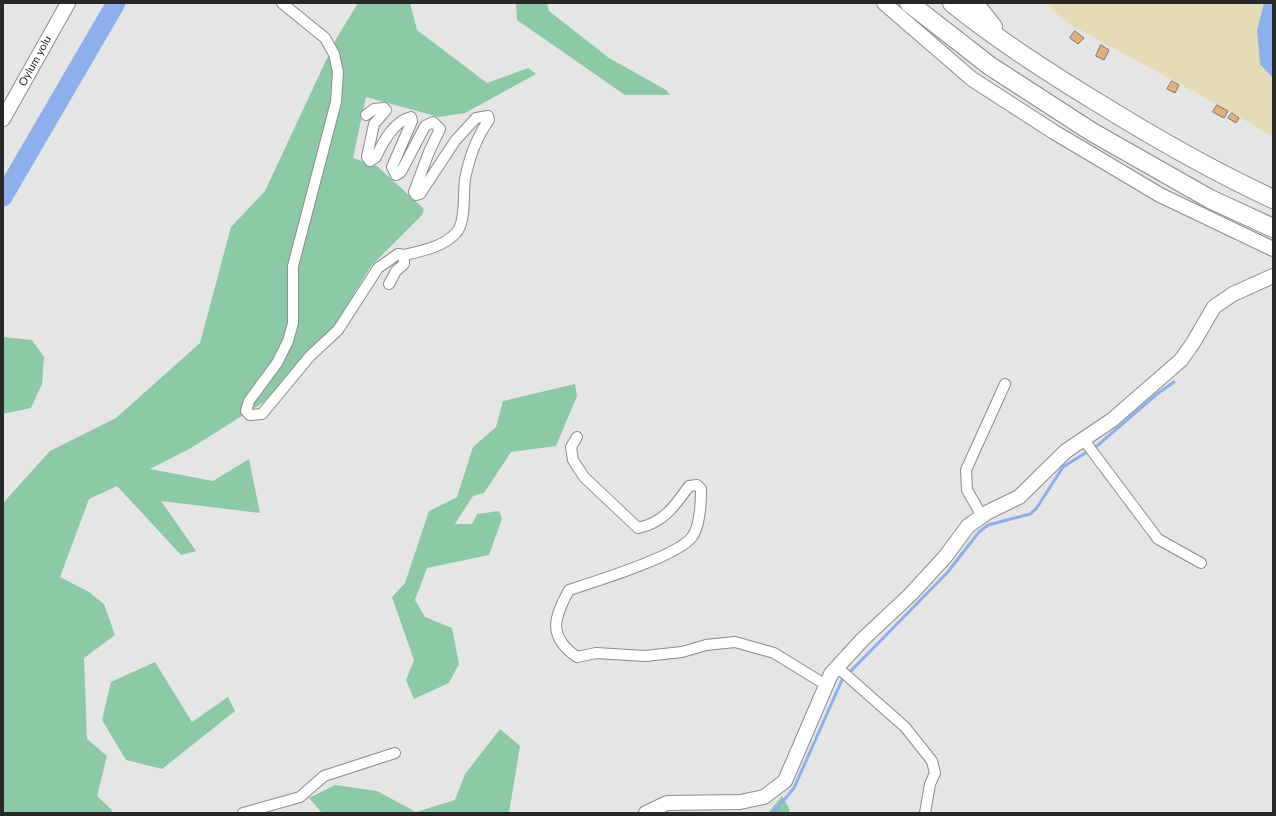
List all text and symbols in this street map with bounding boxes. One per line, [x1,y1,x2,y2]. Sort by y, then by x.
street label: Oylum yolu [16,34,54,88]

